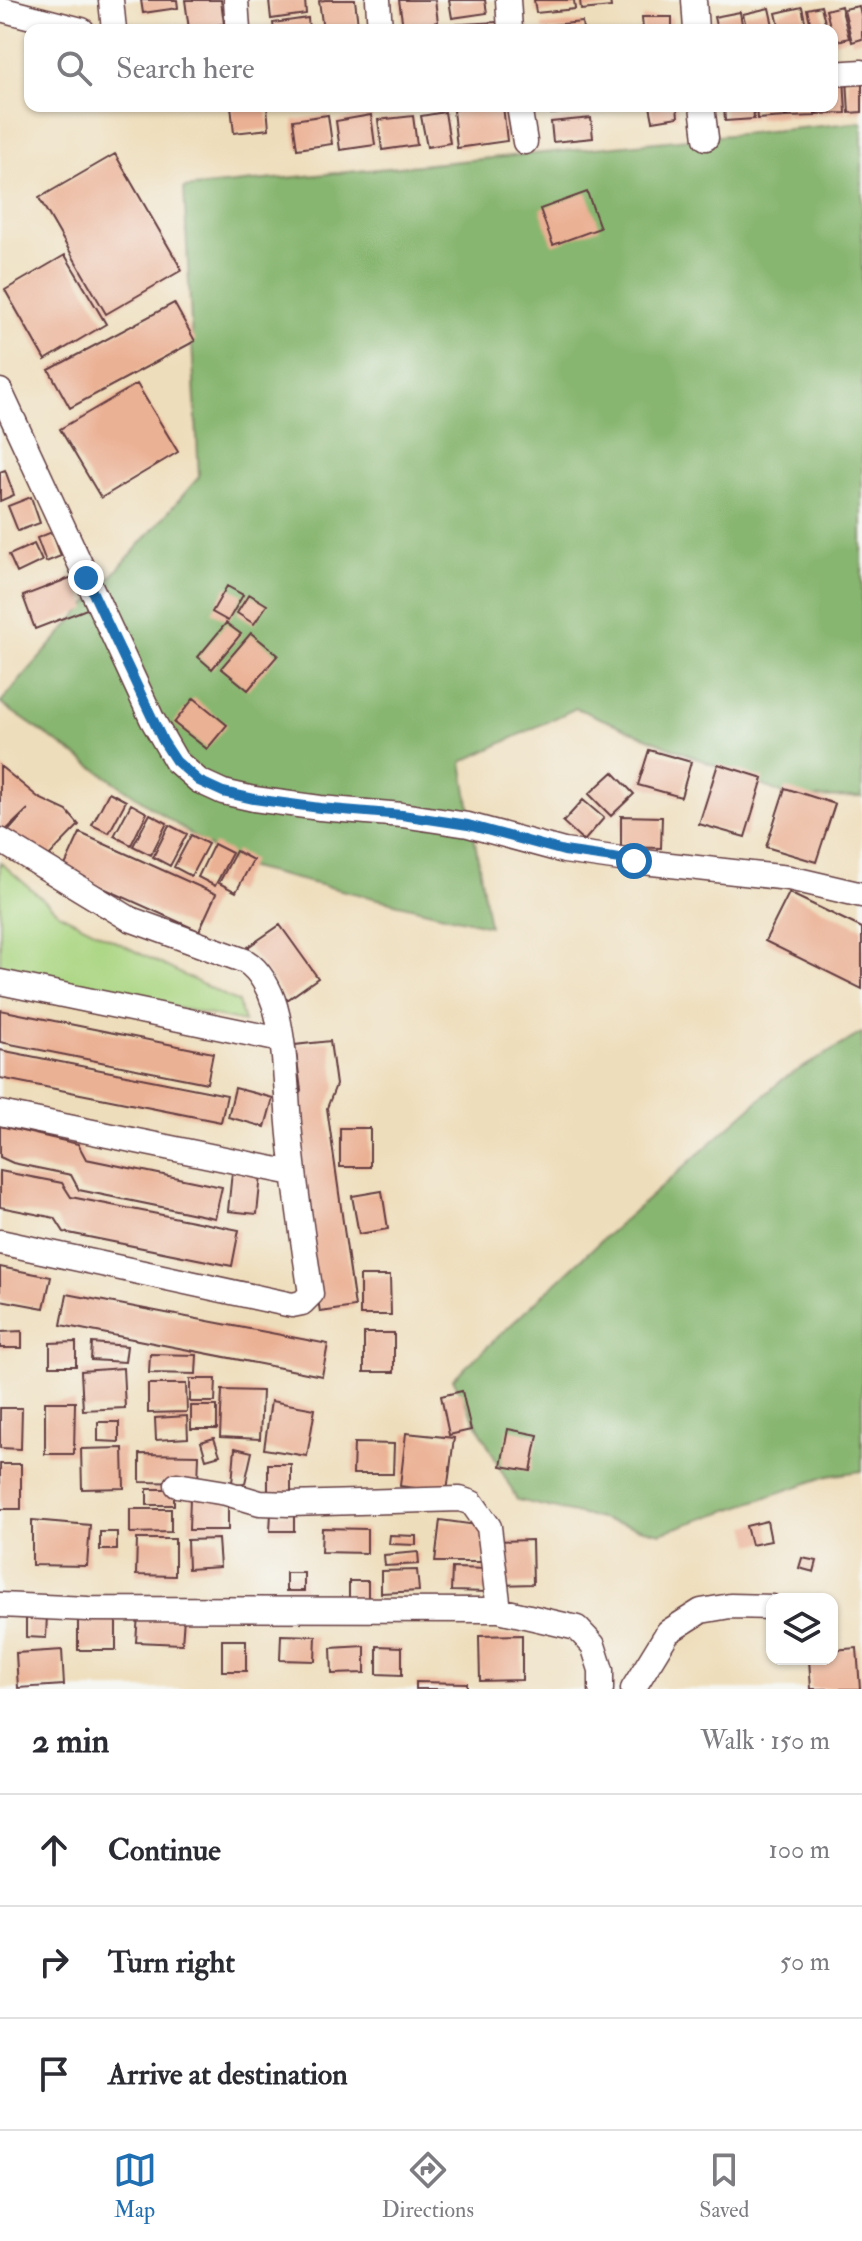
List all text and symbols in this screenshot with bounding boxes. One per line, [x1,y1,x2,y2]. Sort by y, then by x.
search box [24,24,838,112]
icon: search [52,46,96,90]
text: Search here [116,50,255,87]
route end [68,560,104,596]
route start [616,843,652,879]
map controls [766,1593,838,1665]
button: layers [766,1593,838,1665]
text: 2 min [32,1720,109,1763]
text: Walk · 150 m [701,1725,830,1757]
icon: ahead [32,1828,76,1872]
text: Continue [108,1832,221,1869]
text: 100 m [769,1834,830,1866]
icon: right [32,1940,76,1984]
text: Turn right [108,1944,235,1981]
text: 50 m [780,1946,830,1978]
icon: arrive [32,2052,76,2096]
text: Arrive at destination [108,2056,348,2093]
tab: Map [113,2148,157,2224]
tab: Directions [382,2148,474,2224]
tab: Saved [699,2148,749,2224]

